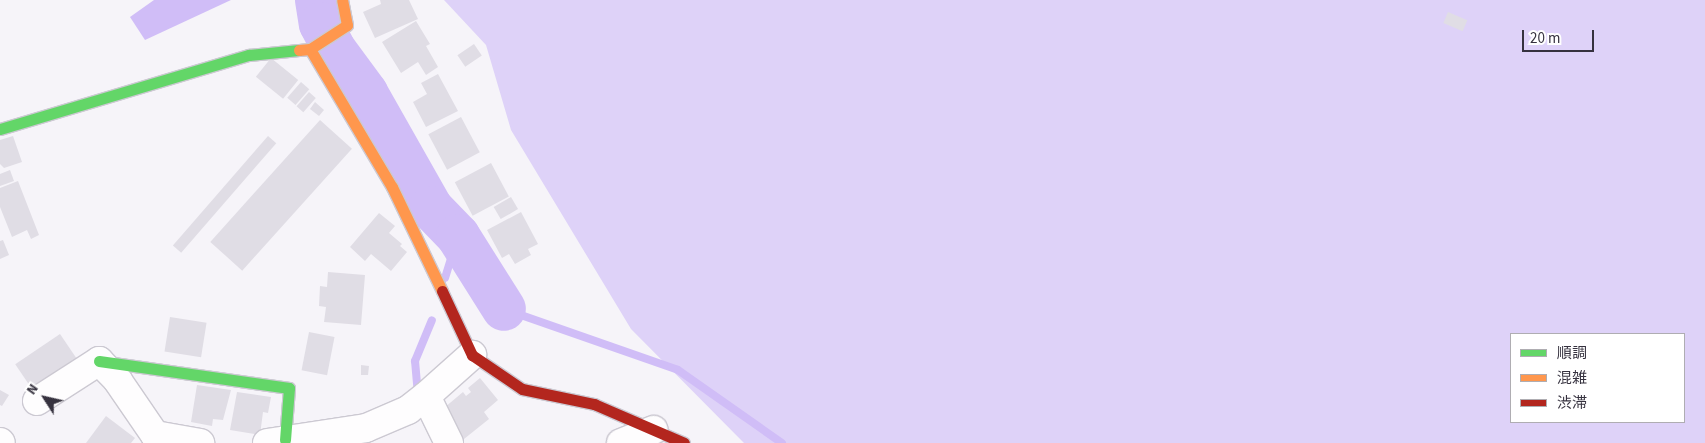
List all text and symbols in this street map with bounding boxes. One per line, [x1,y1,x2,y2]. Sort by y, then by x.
scale bar [1525,20,1598,52]
text: 20 m [1530,28,1560,49]
legend [1510,333,1685,423]
text: 順調 [1557,343,1587,364]
text: 混雑 [1557,368,1587,389]
north arrow [20,373,70,423]
text: N [22,380,44,399]
text: 渋滞 [1557,393,1587,414]

